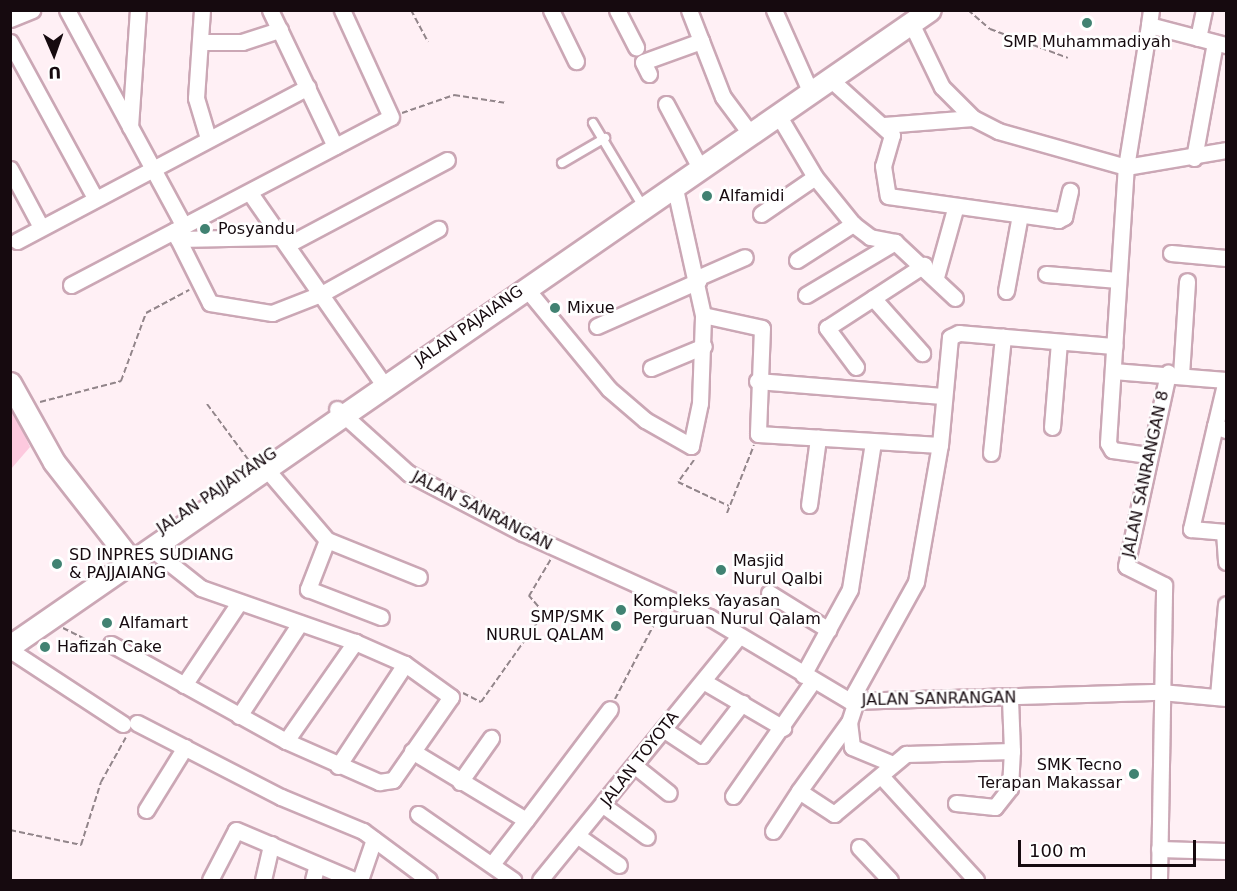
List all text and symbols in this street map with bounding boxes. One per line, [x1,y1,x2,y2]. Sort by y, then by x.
marker: SMP Muhammadiyah [1080,16,1094,30]
north arrow [24,24,84,84]
place label: SMP Muhammadiyah [1003,32,1171,52]
text: U [48,63,61,82]
place label: Alfamidi [719,186,784,206]
marker: Alfamidi [700,189,714,203]
place label: Posyandu [218,219,295,239]
marker: Posyandu [196,220,214,238]
street label: JALAN PAJAIANG [411,282,527,370]
place label: Mixue [567,298,615,318]
marker: Mixue [548,301,562,315]
street label: JALAN SANRANGAN 8 [1119,389,1173,559]
street label: JALAN PAJJAIYANG [153,444,281,538]
street label: JALAN SANRANGAN [409,467,555,555]
place label: SD INPRES SUDIANG & PAJJAIANG [69,545,234,583]
place label: Masjid Nurul Qalbi [733,551,823,589]
marker: SD INPRES SUDIANG & PAJJAIANG [50,557,64,571]
marker: Masjid Nurul Qalbi [714,563,728,577]
place label: Kompleks Yayasan Perguruan Nurul Qalam [633,591,821,629]
marker: Kompleks Yayasan Perguruan Nurul Qalam [614,603,628,617]
place label: SMP/SMK NURUL QALAM [486,607,604,645]
place label: Alfamart [119,613,188,633]
marker: Alfamart [100,616,114,630]
marker: SMP/SMK NURUL QALAM [609,619,623,633]
place label: Hafizah Cake [57,637,162,657]
marker: Hafizah Cake [38,640,52,654]
street label: JALAN SANRANGAN [861,688,1017,710]
street label: JALAN TOYOTA [597,708,683,810]
place label: SMK Tecno Terapan Makassar [978,755,1122,793]
marker: SMK Tecno Terapan Makassar [1127,767,1141,781]
scale bar [1021,828,1200,866]
text: 100 m [1029,840,1087,861]

